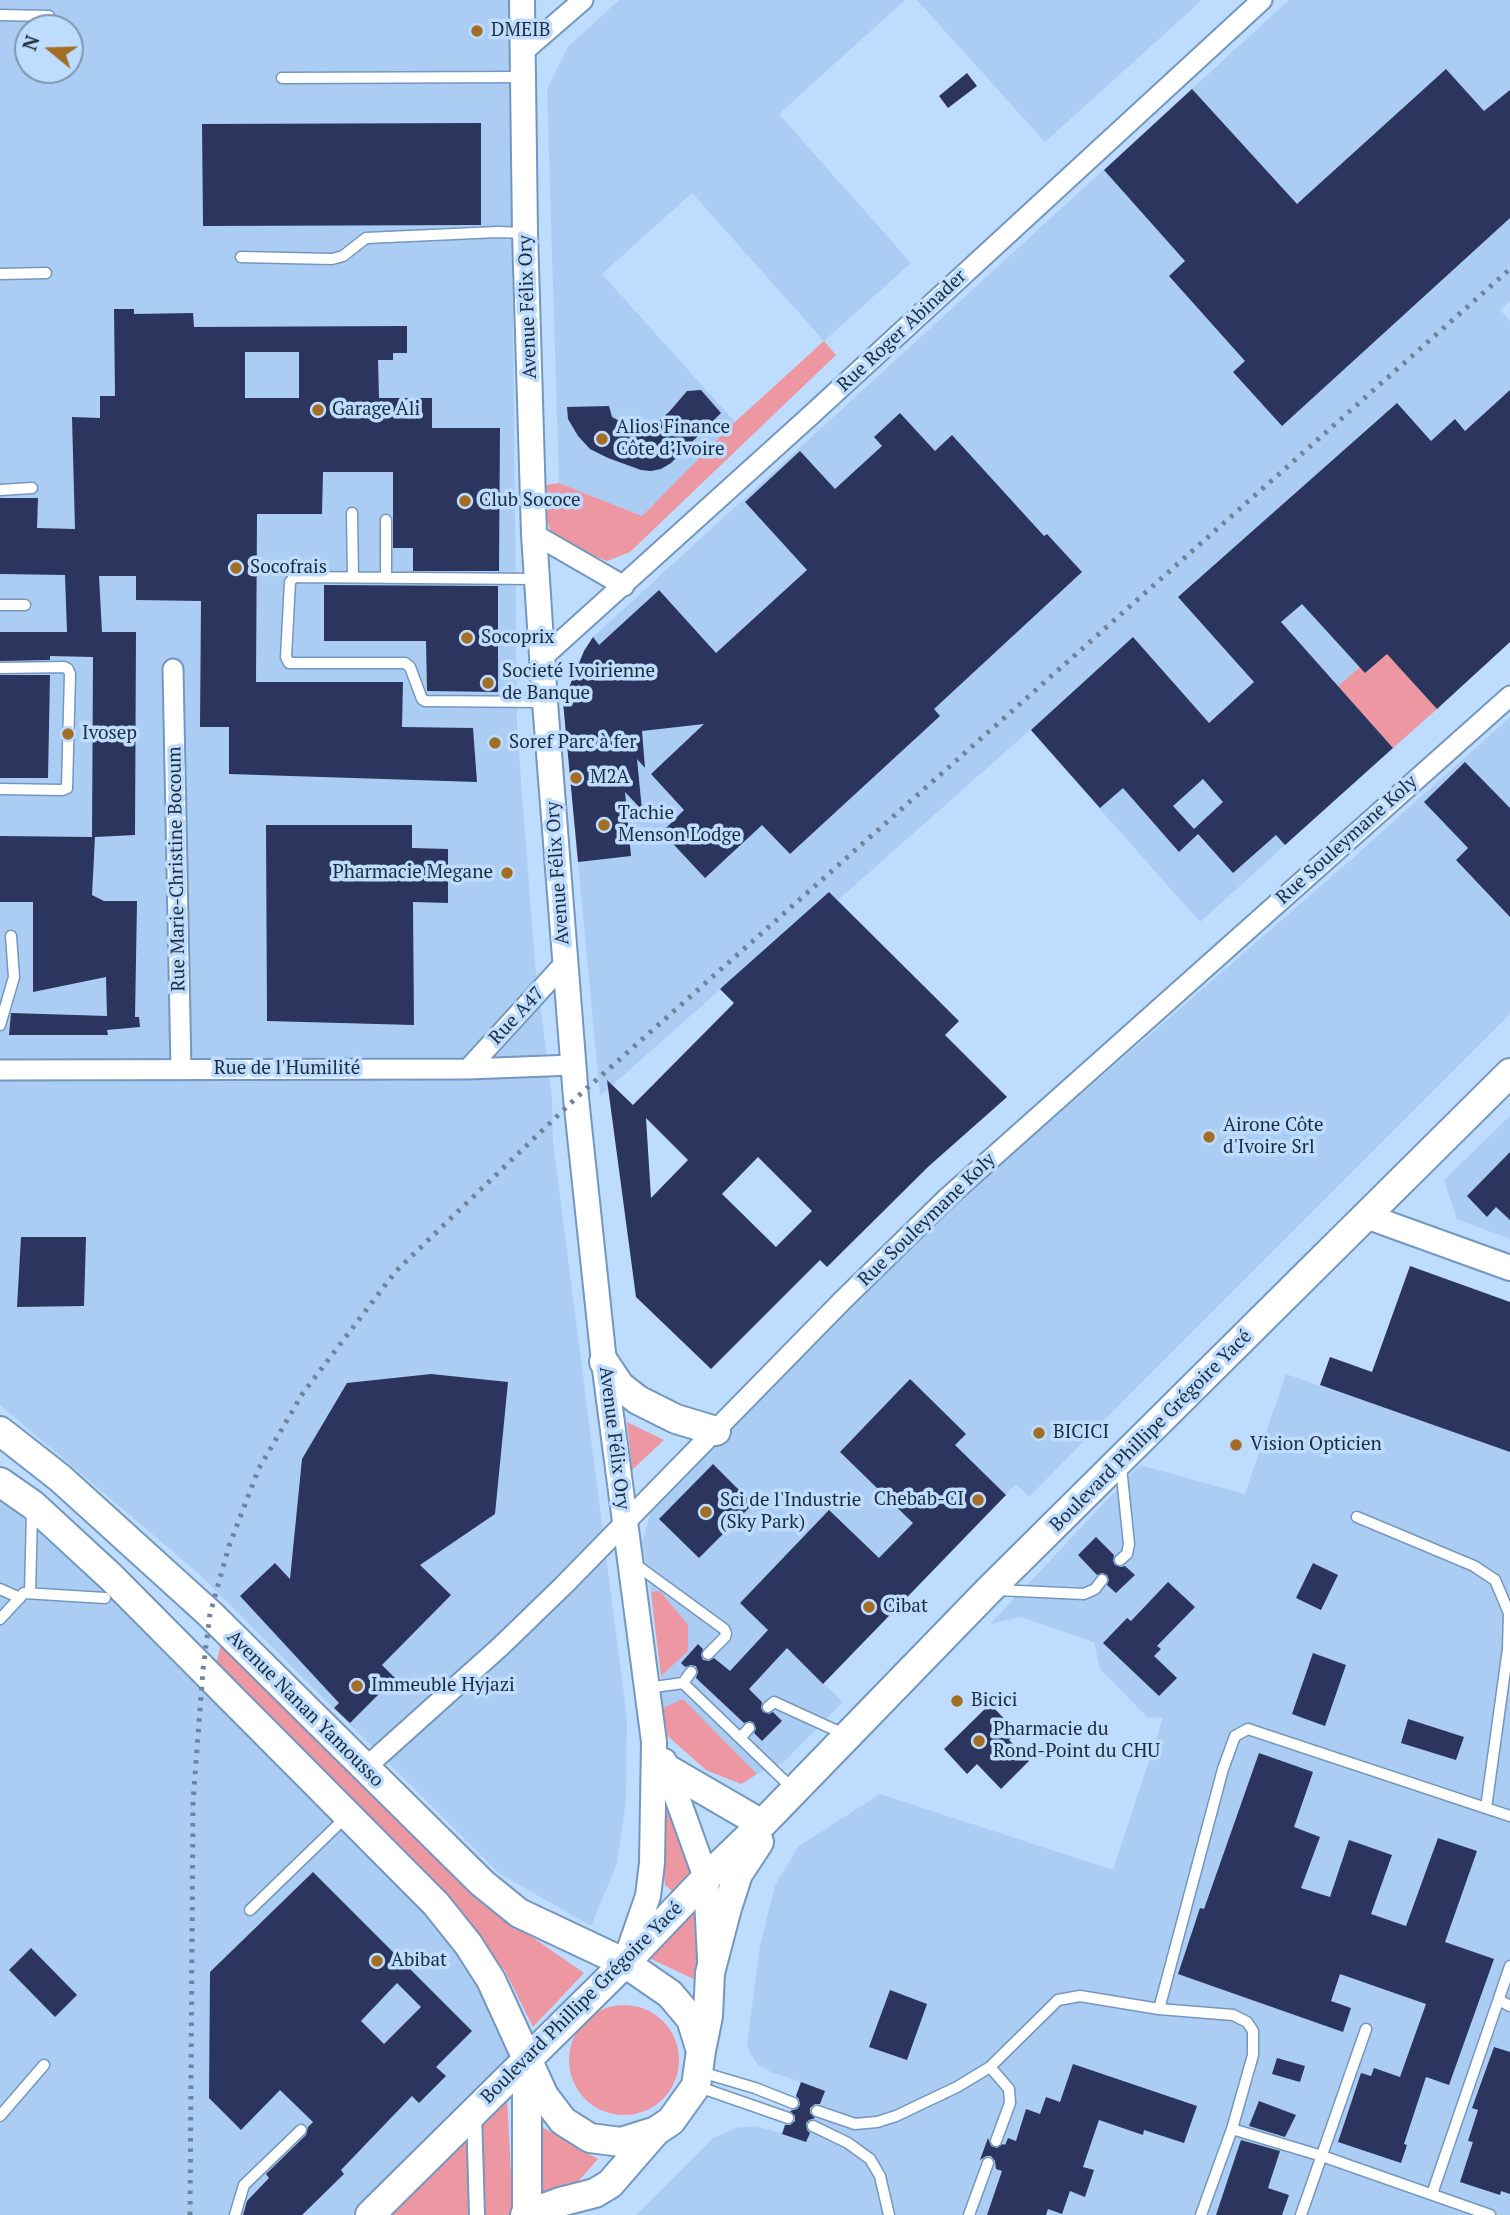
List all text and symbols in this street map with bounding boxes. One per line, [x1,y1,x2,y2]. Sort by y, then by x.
north arrow [14,14,84,84]
place label: DMEIB [491,20,550,42]
marker: DMEIB [469,23,485,39]
text: N [16,32,45,54]
street label: Avenue Félix Ory [514,235,542,379]
street label: Rue Roger Abinader [833,265,971,397]
place label: Garage Ali [332,399,420,421]
marker: Garage Ali [310,402,326,418]
place label: Alios Finance Côte d’Ivoire [616,417,730,461]
marker: Alios Finance Côte d’Ivoire [594,431,610,447]
place label: Club Sococe [479,490,581,512]
marker: Club Sococe [457,493,473,509]
place label: Socofrais [250,557,327,579]
marker: Socofrais [228,560,244,576]
place label: Socoprix [481,627,554,649]
marker: Socoprix [459,630,475,646]
place label: Societé Ivoirienne de Banque [502,661,655,705]
marker: Societé Ivoirienne de Banque [480,675,496,691]
place label: Ivosep [82,723,137,745]
marker: Ivosep [60,726,76,742]
place label: Soref Parc à fer [509,732,637,754]
marker: Soref Parc à fer [487,735,503,751]
street label: Rue Marie-Christine Bocoum [163,746,191,992]
place label: M2A [590,767,630,789]
marker: M2A [568,770,584,786]
street label: Rue Souleymane Koly [1272,771,1422,909]
street label: Avenue Félix Ory [542,800,574,946]
place label: Tachie Menson Lodge [618,803,741,847]
marker: Tachie Menson Lodge [596,817,612,833]
place label: Pharmacie Megane [332,862,493,884]
marker: Pharmacie Megane [499,865,515,881]
street label: Rue A47 [485,982,549,1050]
street label: Rue de l'Humilité [214,1058,360,1080]
place label: Airone Côte d'Ivoire Srl [1223,1115,1324,1159]
marker: Airone Côte d'Ivoire Srl [1201,1129,1217,1145]
street label: Rue Souleymane Koly [854,1149,1000,1291]
street label: Boulevard Phillipe Grégoire Yacé [1045,1325,1257,1537]
street label: Avenue Félix Ory [594,1365,634,1511]
place label: BICICI [1053,1422,1109,1444]
marker: BICICI [1031,1425,1047,1441]
place label: Vision Opticien [1250,1434,1382,1456]
marker: Vision Opticien [1228,1437,1244,1453]
place label: Chebab-CI [874,1489,964,1511]
place label: Sci de l'Industrie (Sky Park) [720,1490,861,1534]
marker: Chebab-CI [970,1492,986,1508]
marker: Sci de l'Industrie (Sky Park) [698,1504,714,1520]
place label: Cibat [883,1596,928,1618]
marker: Cibat [861,1599,877,1615]
street label: Avenue Nanan Yamousso [222,1626,388,1792]
place label: Immeuble Hyjazi [371,1675,515,1697]
marker: Immeuble Hyjazi [349,1678,365,1694]
place label: Bicici [971,1690,1018,1712]
marker: Bicici [949,1693,965,1709]
place label: Pharmacie du Rond-Point du CHU [993,1719,1160,1763]
marker: Pharmacie du Rond-Point du CHU [971,1733,987,1749]
street label: Boulevard Phillipe Grégoire Yacé [476,1897,688,2109]
place label: Abibat [391,1950,447,1972]
marker: Abibat [369,1953,385,1969]

